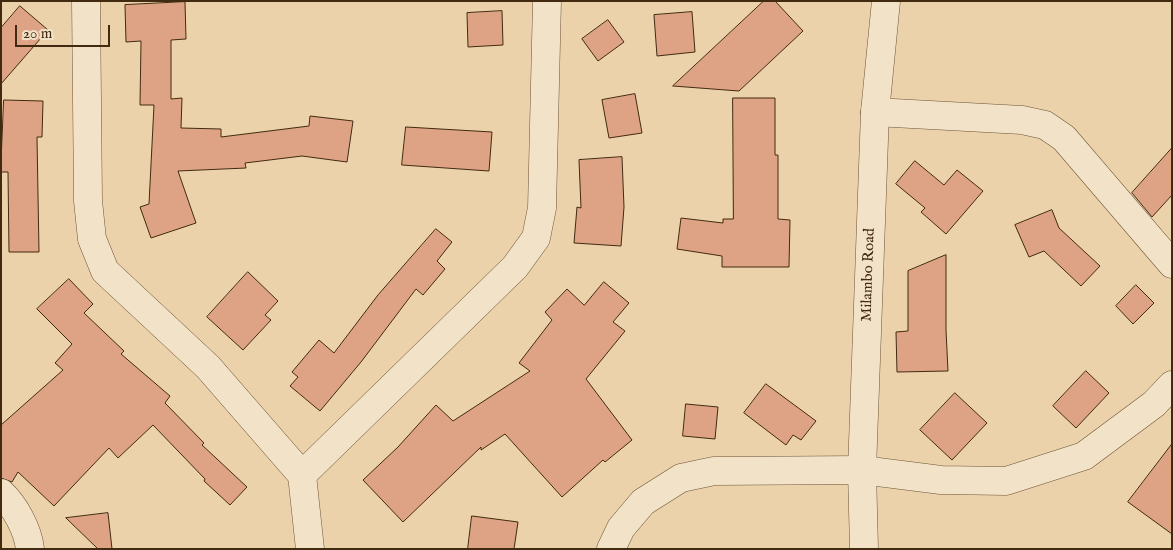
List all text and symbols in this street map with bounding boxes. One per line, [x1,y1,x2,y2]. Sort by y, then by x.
scale bar [18,15,112,47]
text: 20 m [23,24,52,43]
street label: Milambo Road [858,228,880,322]

